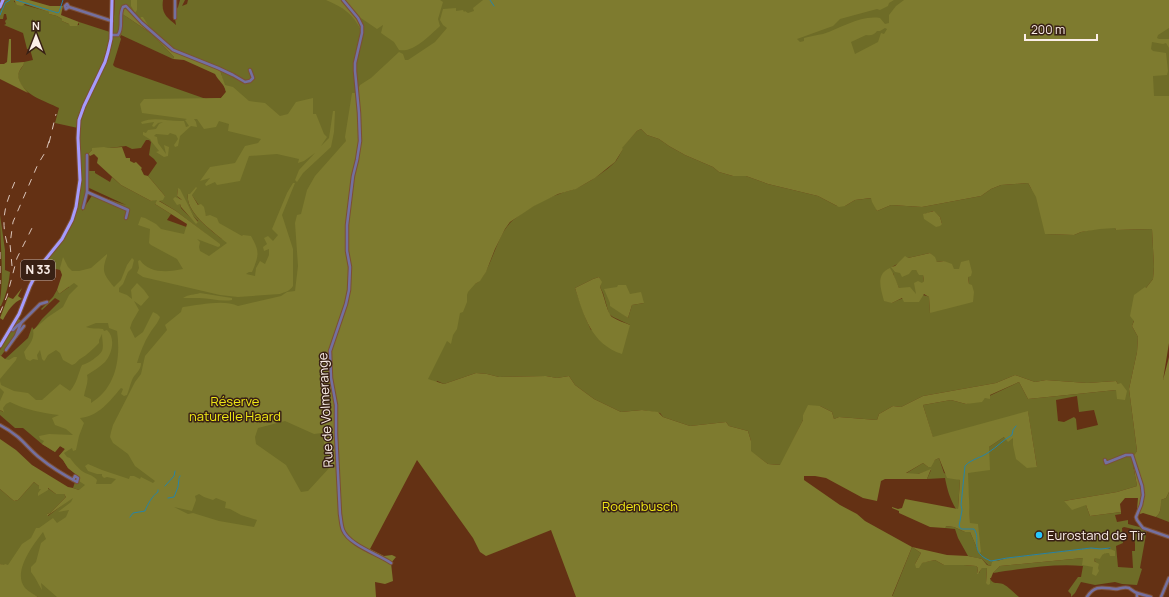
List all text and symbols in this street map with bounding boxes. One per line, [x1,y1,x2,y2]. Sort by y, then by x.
north arrow [16,16,56,56]
scale bar [1025,16,1097,42]
text: N [32,18,40,33]
text: 200 m [1031,21,1065,38]
road number: N 33 [21,260,55,280]
street label: Rue de Volmerange [313,352,337,468]
park label: Réserve naturelle Haard [189,392,281,425]
park label: Rodenbusch [602,497,678,515]
place label: Eurostand de Tir [1047,526,1145,544]
marker: Eurostand de Tir [1034,530,1044,540]

